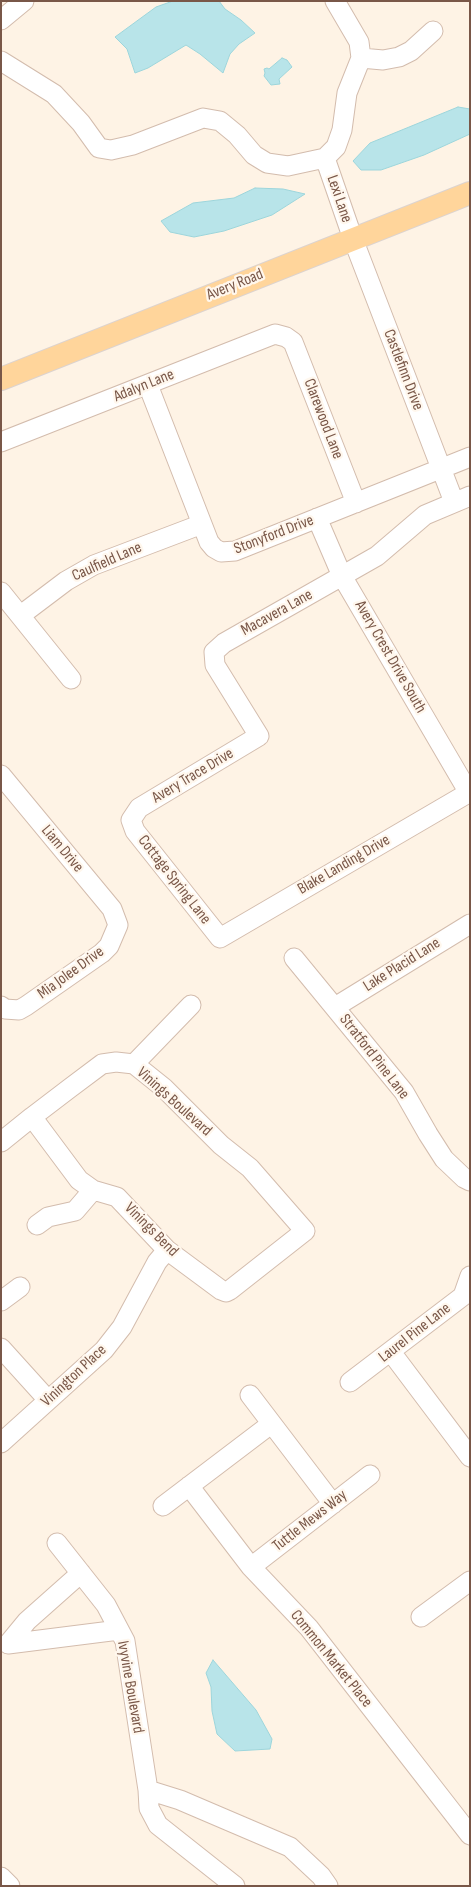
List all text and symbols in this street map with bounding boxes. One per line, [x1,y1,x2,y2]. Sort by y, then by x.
street label: Lexi Lane [322,173,356,225]
street label: Avery Road [204,265,266,305]
street label: Castlefinn Drive [379,327,427,413]
street label: Adalyn Lane [111,365,177,407]
street label: Clarewood Lane [299,376,347,462]
street label: Stonyford Drive [231,511,317,559]
street label: Caulfield Lane [69,538,145,586]
street label: Macavera Lane [238,586,316,640]
street label: Avery Crest Drive South [350,597,430,717]
street label: Avery Trace Drive [149,744,237,808]
street label: Liam Drive [37,821,87,877]
street label: Blake Landing Drive [294,831,394,899]
street label: Cottage Spring Lane [133,832,215,928]
street label: Lake Placid Lane [360,934,444,996]
street label: Mia Jolee Drive [34,942,108,1004]
street label: Stratford Pine Lane [335,1011,413,1103]
street label: Vinings Boulevard [133,1063,215,1141]
street label: Vinings Bend [120,1199,182,1261]
street label: Laurel Pine Lane [375,1299,455,1367]
street label: Vinington Place [37,1341,111,1411]
street label: Tuttle Mews Way [269,1486,351,1556]
street label: Common Market Place [286,1607,376,1711]
street label: Ivyvine Boulevard [112,1639,148,1735]

